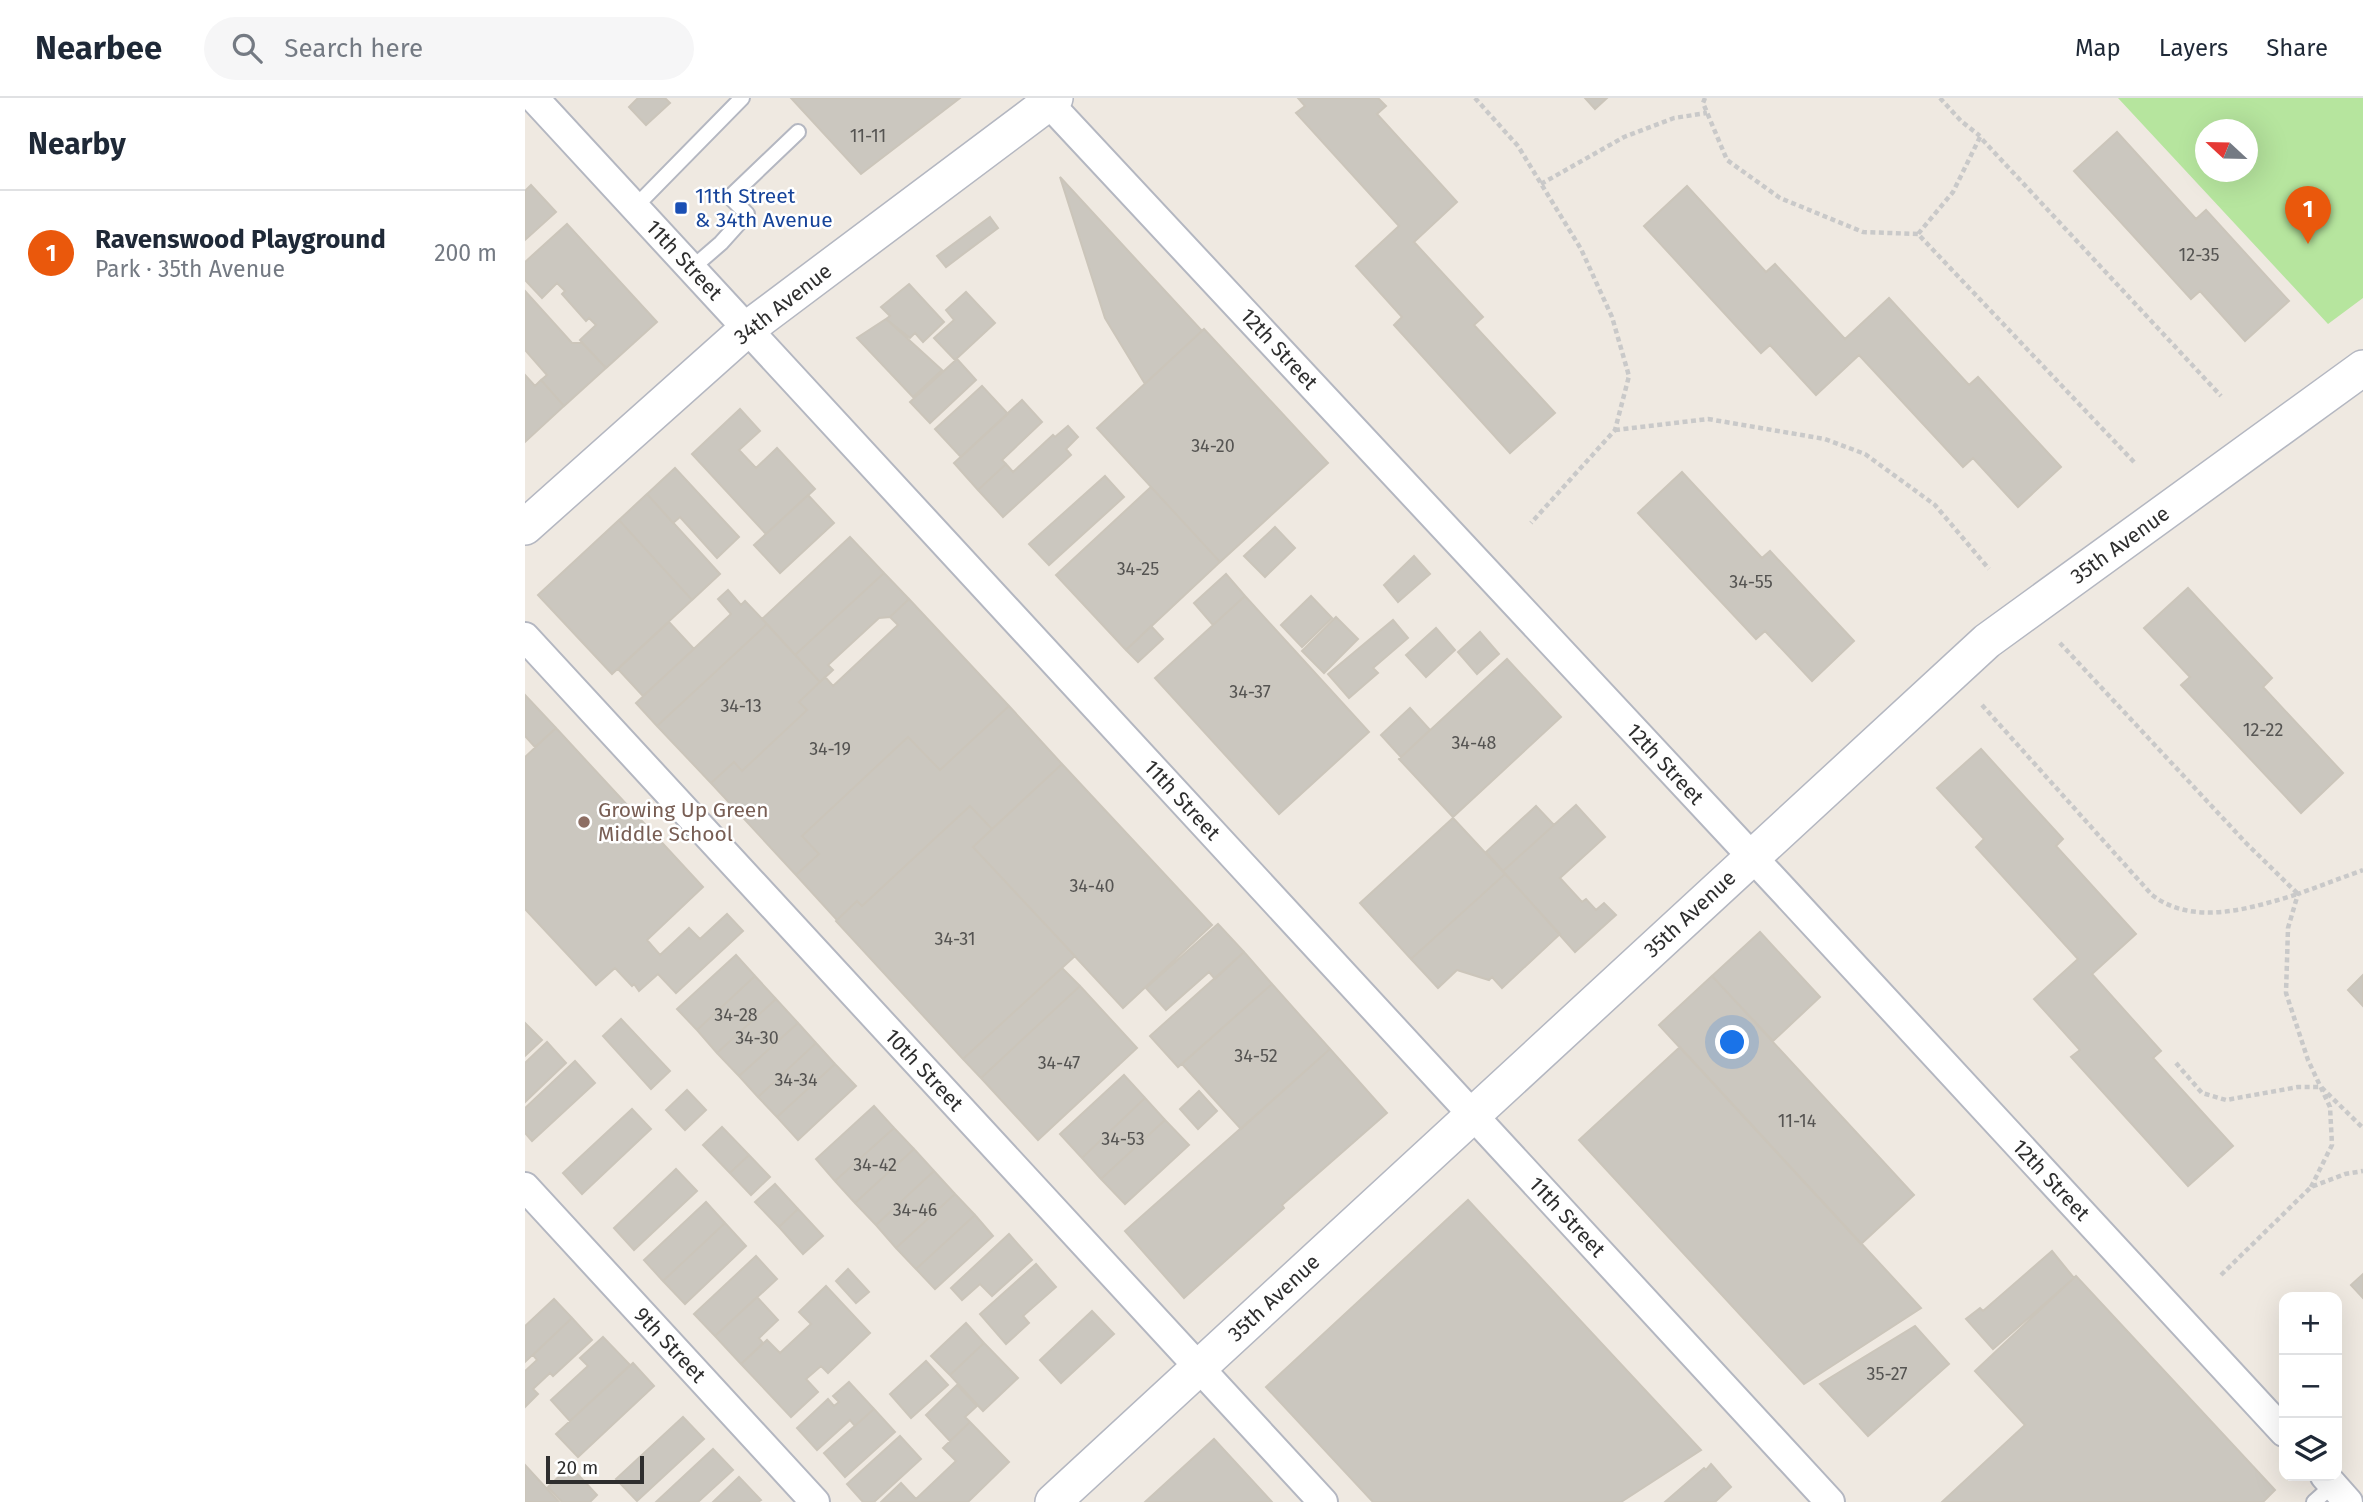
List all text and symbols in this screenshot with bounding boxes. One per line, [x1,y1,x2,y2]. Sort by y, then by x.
search box [204,17,694,80]
text: Nearbee [35,28,162,68]
icon: search [228,29,266,67]
text: Search here [284,33,423,64]
text: Map [2075,34,2121,62]
text: Layers [2159,34,2228,62]
text: Share [2266,34,2328,62]
north arrow [2195,119,2258,182]
house number: 11-11 [850,125,886,147]
text: Nearby [28,126,126,162]
place label: 11th Street & 34th Avenue [695,183,833,233]
pin: 1 [2285,186,2331,244]
marker: 11th Street & 34th Avenue [673,200,689,216]
street label: 11th Street [640,214,728,306]
text: Ravenswood Playground [95,224,386,255]
text: 1 [46,239,56,267]
text: 200 m [434,239,497,267]
house number: 12-35 [2179,244,2219,266]
text: Park · 35th Avenue [95,255,285,283]
street label: 34th Avenue [729,258,837,350]
street label: 12th Street [1235,303,1324,395]
house number: 34-20 [1191,435,1235,457]
street label: 35th Avenue [2065,500,2175,590]
house number: 34-25 [1117,558,1159,580]
house number: 34-55 [1729,571,1773,593]
house number: 34-37 [1229,681,1271,703]
house number: 34-13 [720,695,762,717]
street label: 12th Street [1621,718,1710,810]
house number: 12-22 [2243,719,2283,741]
house number: 34-48 [1451,732,1497,754]
house number: 34-19 [809,738,851,760]
street label: 11th Street [1138,754,1226,846]
place label: Growing Up Green Middle School [598,797,769,847]
marker: Growing Up Green Middle School [576,814,592,830]
street label: 35th Avenue [1639,865,1741,963]
house number: 34-40 [1069,875,1115,897]
house number: 34-31 [935,928,975,950]
house number: 34-28 [714,1004,758,1026]
street label: 10th Street [879,1023,969,1117]
your location [1715,1025,1749,1059]
house number: 34-30 [735,1027,779,1049]
house number: 34-52 [1234,1045,1278,1067]
house number: 34-47 [1038,1052,1080,1074]
house number: 34-34 [774,1069,818,1091]
house number: 11-14 [1778,1110,1817,1132]
house number: 34-53 [1101,1128,1145,1150]
street label: 12th Street [2007,1134,2096,1226]
house number: 34-42 [853,1154,897,1176]
street label: 11th Street [1523,1171,1611,1263]
house number: 34-46 [893,1199,937,1221]
street label: 35th Avenue [1223,1249,1325,1347]
map controls [2279,1292,2342,1481]
button: + [2279,1292,2342,1355]
street label: 9th Street [629,1302,712,1388]
button: − [2279,1355,2342,1418]
house number: 35-27 [1867,1363,1907,1385]
button: layers [2279,1418,2342,1481]
scale bar [546,1453,644,1485]
text: 20 m [557,1456,598,1479]

